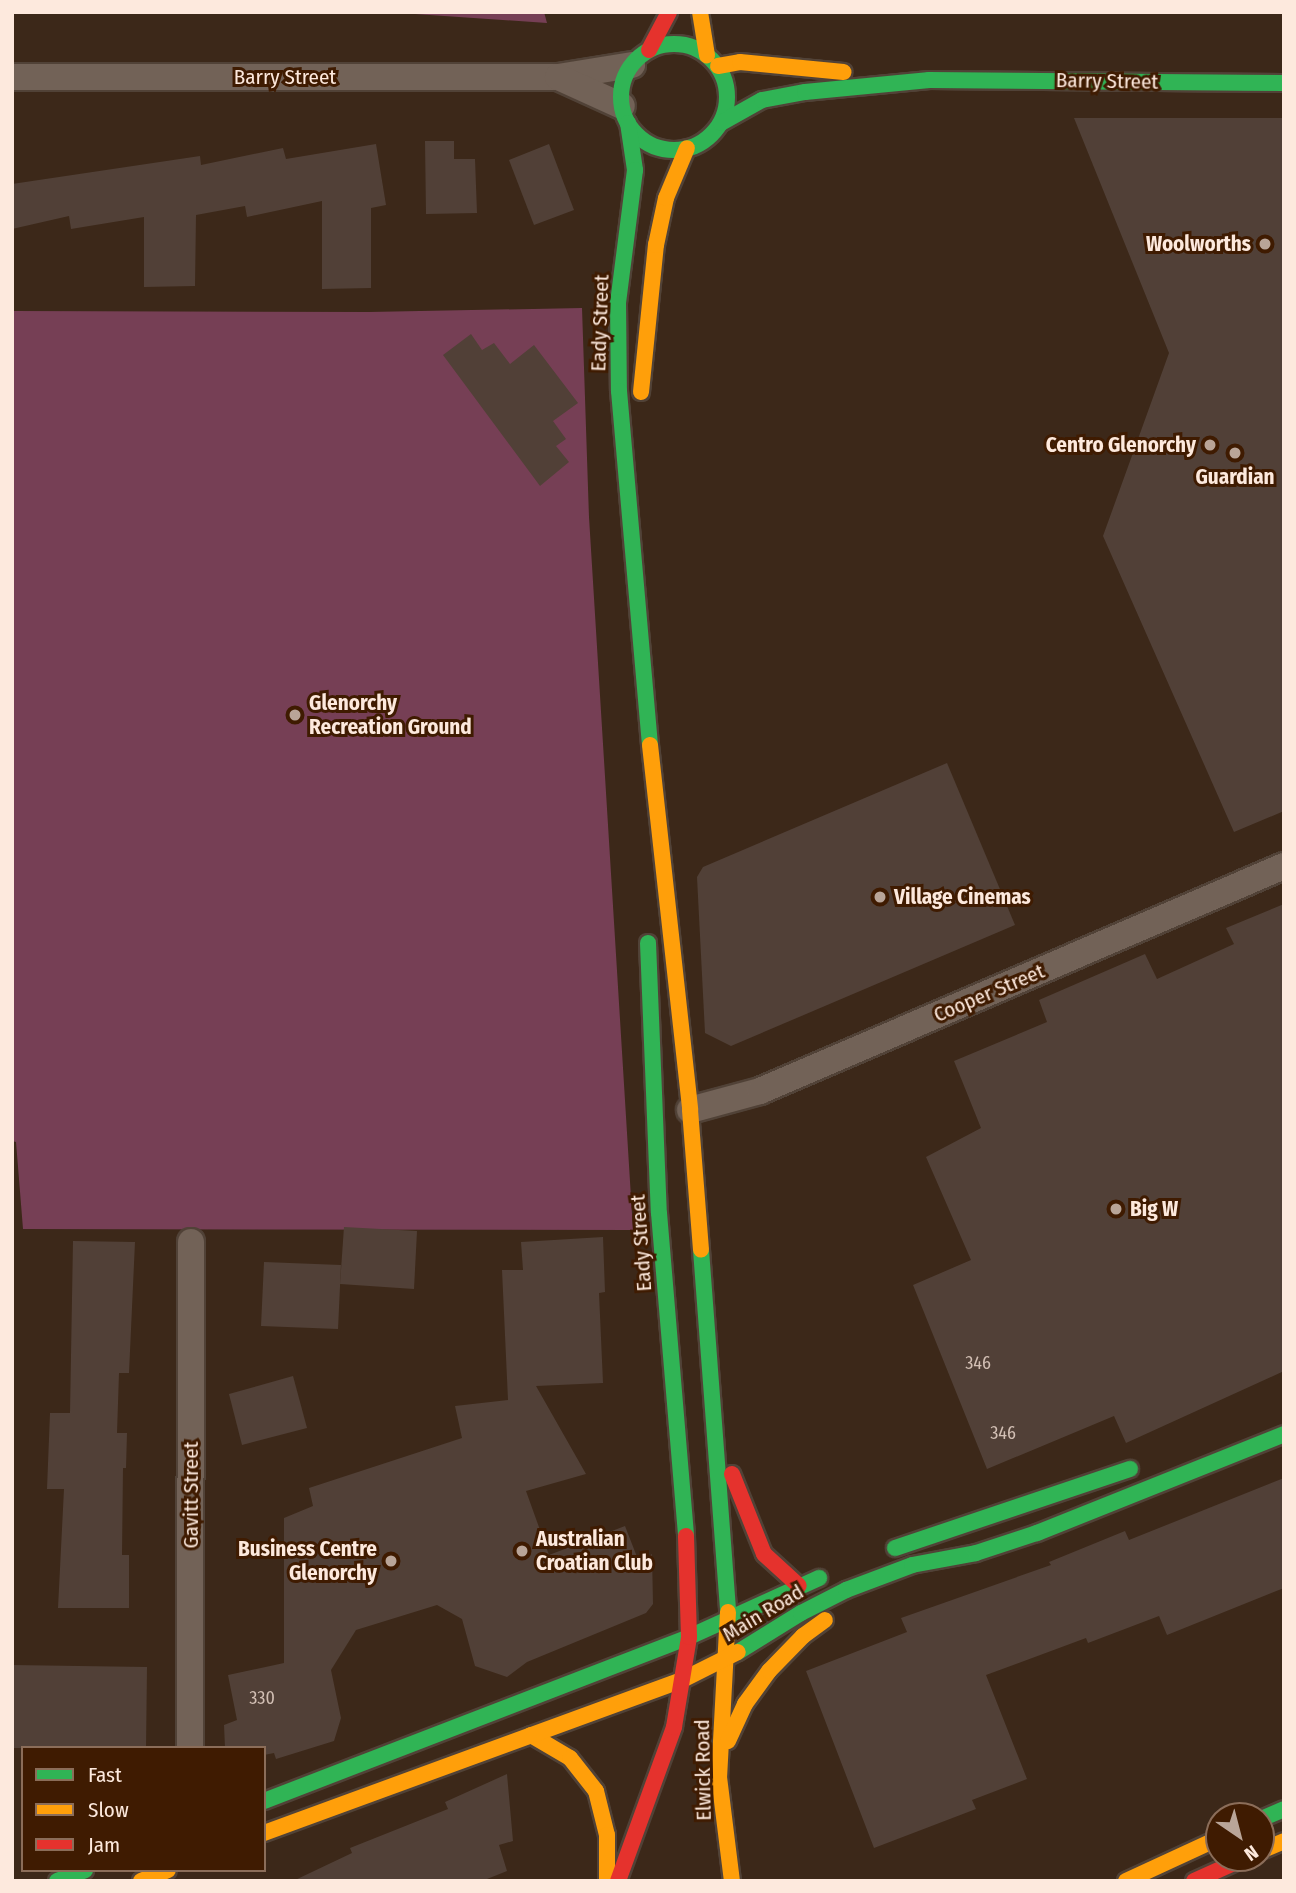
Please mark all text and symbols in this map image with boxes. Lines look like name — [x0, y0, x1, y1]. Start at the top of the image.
street label: Barry Street — [234, 64, 336, 90]
street label: Barry Street — [1056, 68, 1158, 94]
place label: Woolworths — [1146, 231, 1251, 257]
marker: Woolworths — [1257, 236, 1273, 252]
street label: Eady Street — [586, 274, 614, 372]
place label: Centro Glenorchy — [1046, 432, 1196, 458]
marker: Centro Glenorchy — [1202, 437, 1218, 453]
marker: Guardian — [1227, 445, 1243, 461]
place label: Guardian — [1195, 464, 1275, 490]
place label: Glenorchy Recreation Ground — [309, 690, 472, 740]
marker: Glenorchy Recreation Ground — [287, 707, 303, 723]
place label: Village Cinemas — [894, 884, 1031, 910]
marker: Village Cinemas — [872, 889, 888, 905]
street label: Cooper Street — [930, 958, 1048, 1028]
street label: Eady Street — [625, 1194, 657, 1292]
place label: Big W — [1130, 1196, 1178, 1222]
marker: Big W — [1108, 1201, 1124, 1217]
house number: 346 — [965, 1352, 991, 1374]
house number: 346 — [990, 1422, 1016, 1444]
street label: Gavitt Street — [178, 1442, 204, 1548]
place label: Australian Croatian Club — [536, 1526, 653, 1576]
place label: Business Centre Glenorchy — [238, 1536, 377, 1586]
marker: Australian Croatian Club — [514, 1543, 530, 1559]
marker: Business Centre Glenorchy — [383, 1553, 399, 1569]
street label: Main Road — [718, 1579, 808, 1647]
house number: 330 — [249, 1687, 275, 1709]
street label: Elwick Road — [690, 1719, 716, 1821]
legend — [21, 1746, 266, 1872]
text: Fast — [88, 1762, 122, 1788]
text: Slow — [88, 1797, 129, 1823]
north arrow — [1205, 1802, 1275, 1872]
text: Jam — [88, 1832, 120, 1858]
text: N — [1240, 1840, 1262, 1866]

